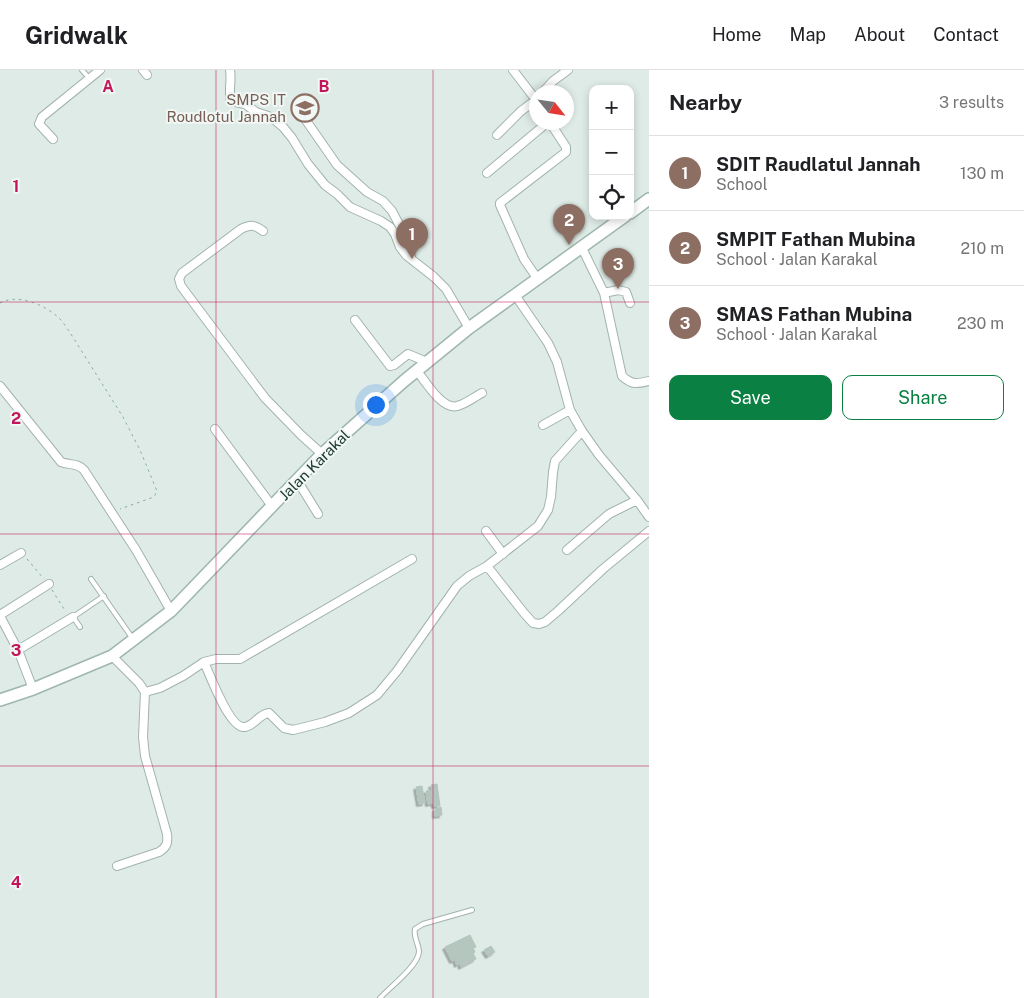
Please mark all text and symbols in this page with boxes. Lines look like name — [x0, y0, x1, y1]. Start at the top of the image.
text: Gridwalk — [25, 21, 128, 49]
text: Home — [712, 24, 762, 45]
text: Map — [790, 24, 826, 45]
text: About — [854, 24, 905, 45]
text: Contact — [933, 24, 999, 45]
text: A — [102, 77, 114, 96]
text: B — [319, 77, 330, 96]
north arrow — [529, 85, 574, 130]
map controls — [589, 85, 634, 220]
button: + — [589, 85, 634, 130]
text: Nearby — [669, 90, 742, 115]
place label: SMPS IT Roudlotul Jannah — [166, 91, 286, 125]
school or university icon: SMPS IT Roudlotul Jannah — [290, 93, 320, 123]
text: 3 results — [939, 93, 1004, 112]
button: − — [589, 130, 634, 175]
text: SDIT Raudlatul Jannah — [716, 153, 921, 175]
text: 1 — [682, 164, 688, 183]
text: 130 m — [960, 164, 1004, 183]
button: locate — [589, 175, 634, 220]
text: School — [716, 175, 767, 194]
text: 1 — [13, 177, 19, 196]
pin: 2 — [553, 204, 585, 245]
pin: 1 — [396, 218, 428, 259]
text: SMPIT Fathan Mubina — [716, 228, 916, 250]
text: 2 — [680, 239, 690, 258]
text: 210 m — [960, 239, 1004, 258]
pin: 3 — [602, 248, 634, 289]
text: School · Jalan Karakal — [716, 250, 878, 269]
text: SMAS Fathan Mubina — [716, 303, 912, 325]
text: 3 — [680, 314, 690, 333]
text: 230 m — [957, 314, 1004, 333]
text: School · Jalan Karakal — [716, 325, 878, 344]
button: Save — [669, 375, 832, 420]
button: Share — [842, 375, 1004, 420]
your location — [363, 392, 389, 418]
text: 2 — [11, 409, 21, 428]
street label: Jalan Karakal — [275, 426, 353, 504]
text: 3 — [11, 641, 21, 660]
text: 4 — [11, 873, 22, 892]

